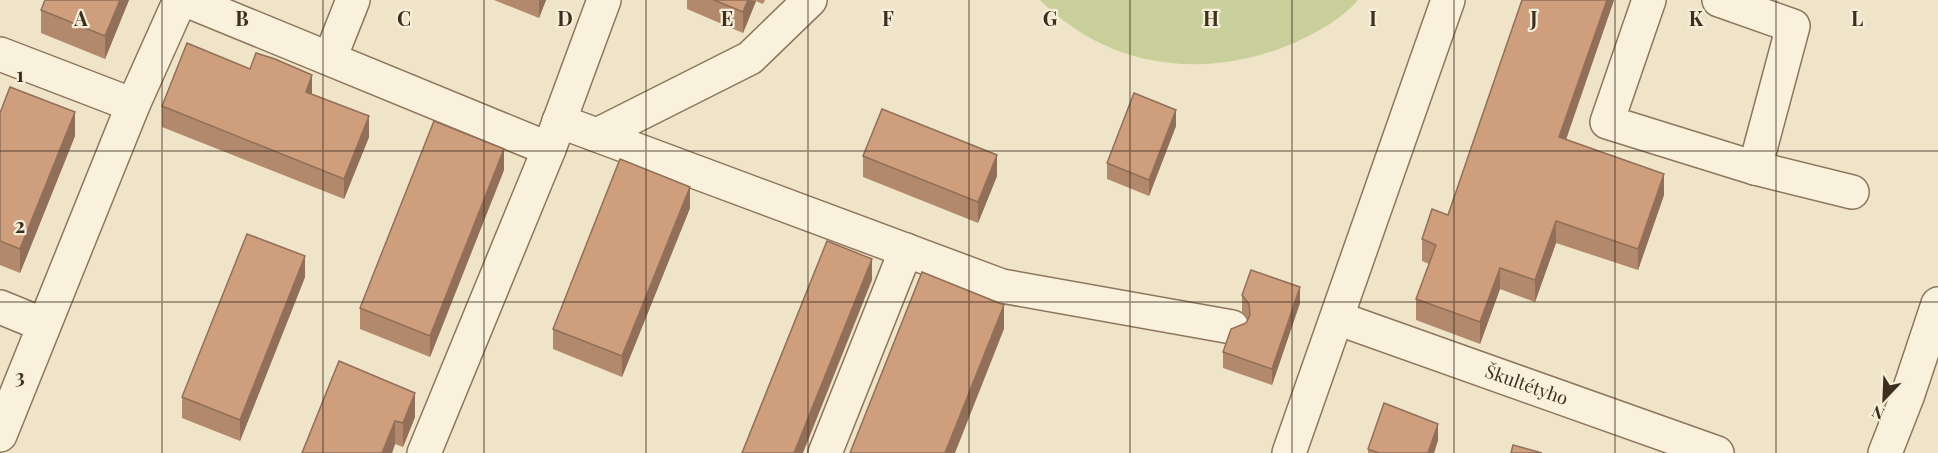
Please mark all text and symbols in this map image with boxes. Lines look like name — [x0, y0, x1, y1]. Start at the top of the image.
text: A — [73, 4, 88, 31]
text: B — [235, 4, 249, 31]
text: C — [397, 4, 411, 31]
text: D — [557, 4, 573, 31]
text: E — [721, 4, 733, 31]
text: F — [882, 4, 894, 31]
text: G — [1043, 4, 1058, 31]
text: H — [1203, 4, 1219, 31]
text: I — [1369, 4, 1377, 31]
text: J — [1529, 4, 1538, 31]
text: K — [1689, 4, 1704, 31]
text: L — [1851, 4, 1863, 31]
text: 1 — [16, 60, 24, 87]
text: 2 — [15, 211, 25, 238]
street label: Škultétyho — [1482, 359, 1571, 410]
text: 3 — [15, 362, 25, 389]
north arrow — [1854, 369, 1914, 429]
text: N — [1868, 401, 1887, 425]

